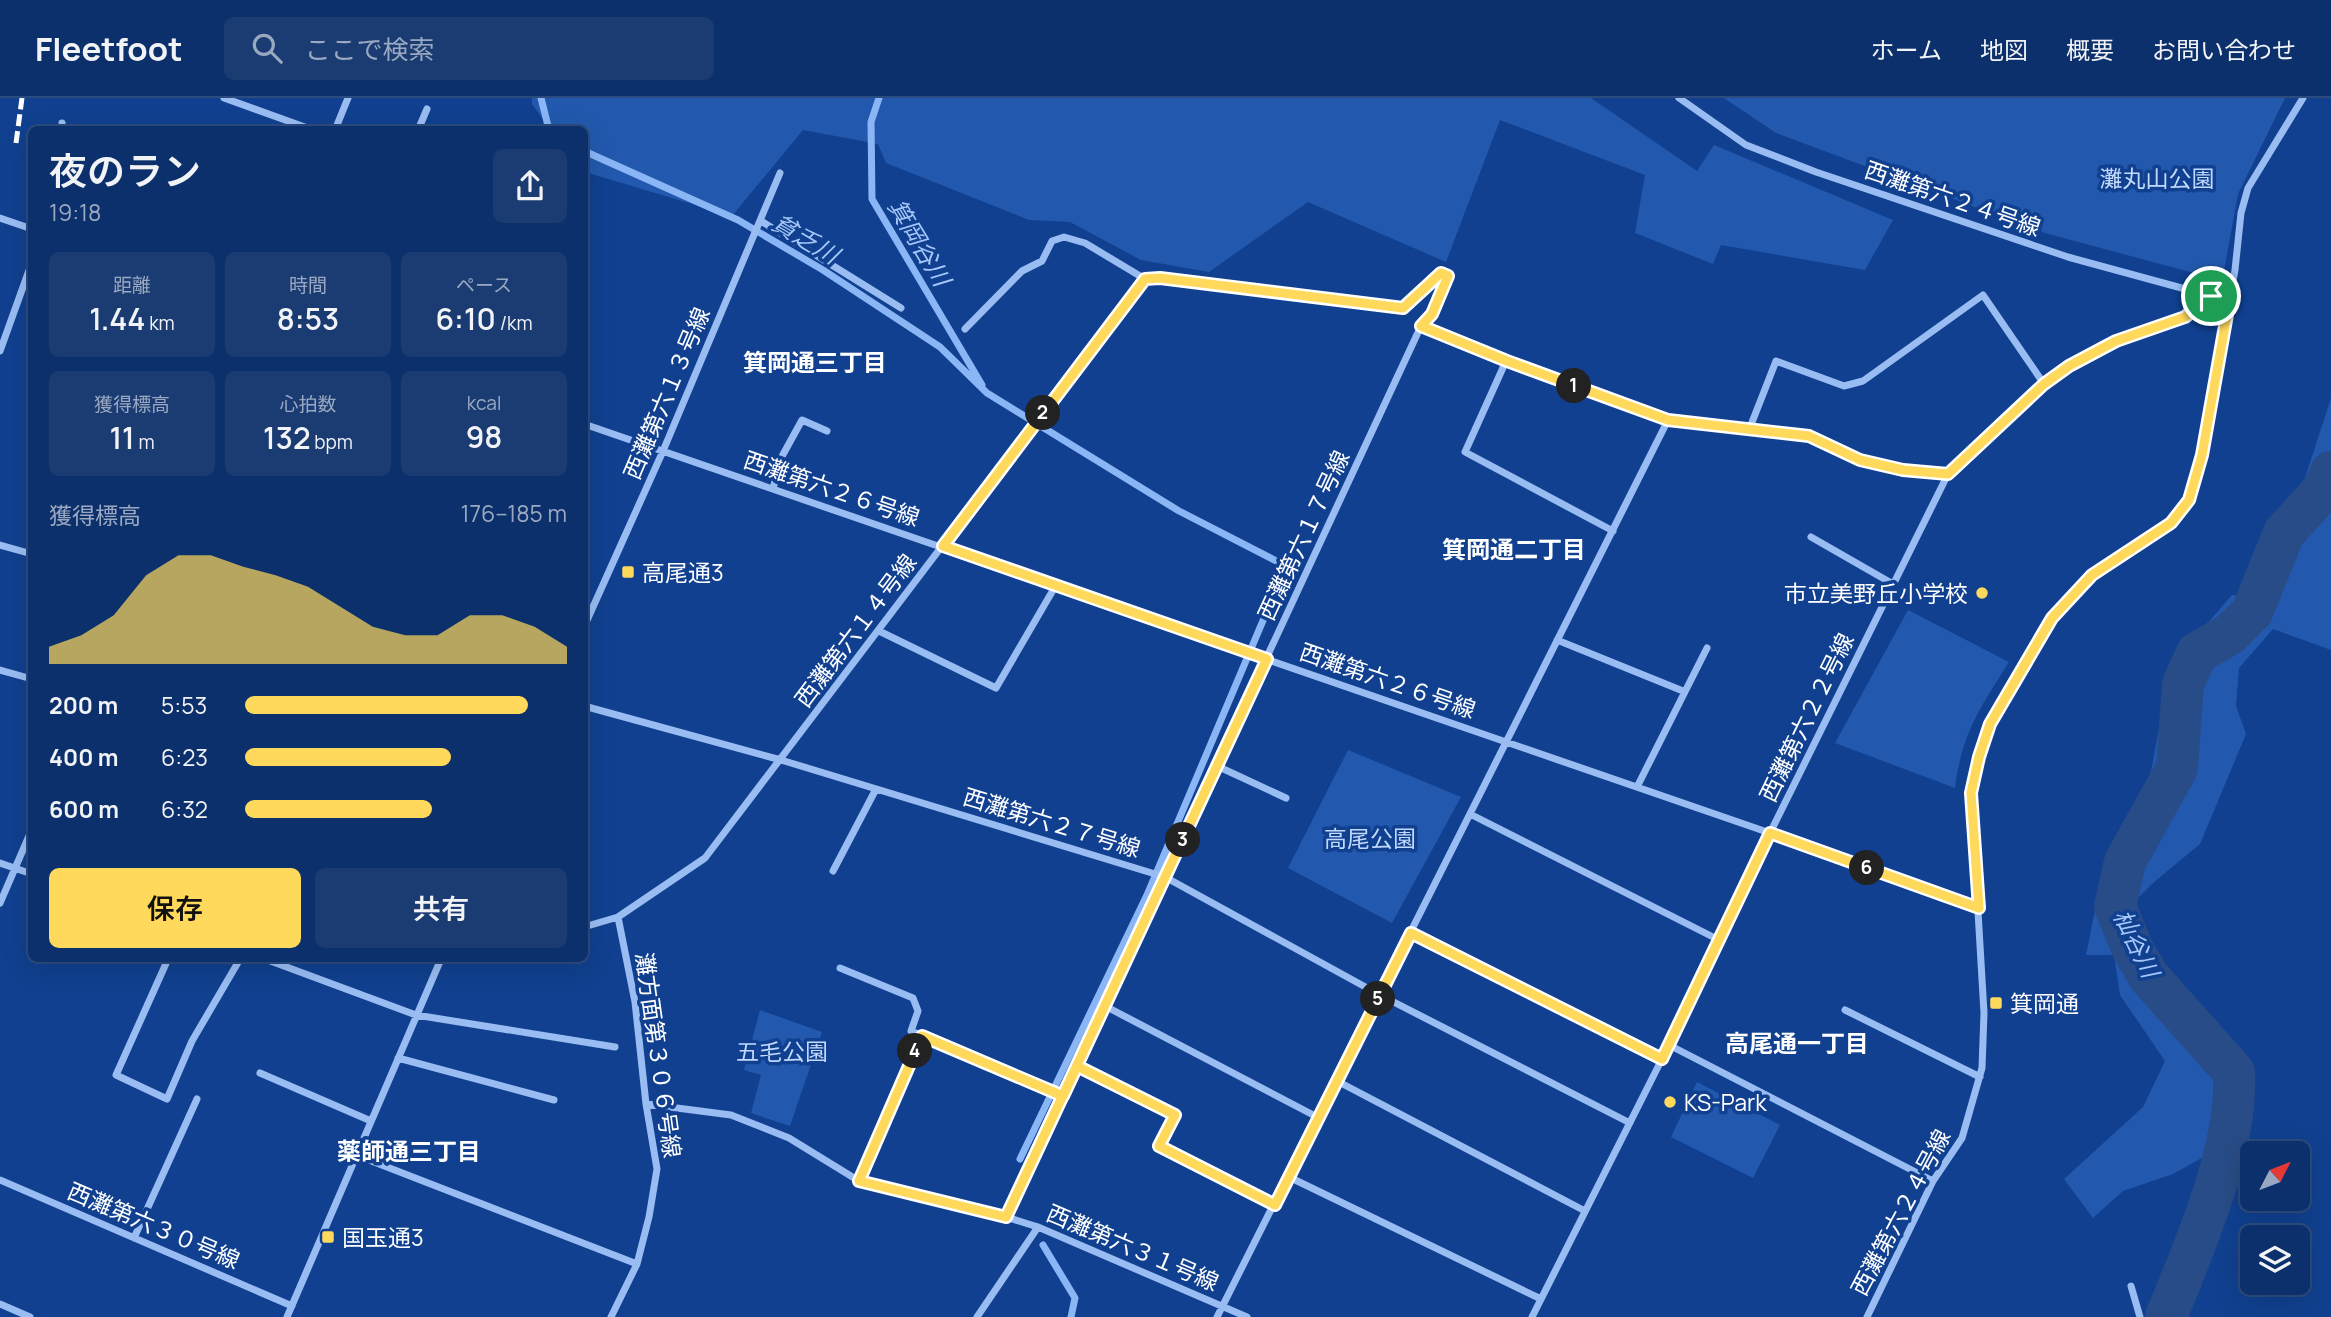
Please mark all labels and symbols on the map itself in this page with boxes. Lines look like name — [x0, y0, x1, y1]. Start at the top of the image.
street label: 西灘第六２４号線 — [1861, 153, 2045, 243]
park label: 灘丸山公園 — [2100, 162, 2215, 194]
water label: 箕岡谷川 — [881, 192, 960, 294]
water label: 貧乏川 — [767, 205, 848, 272]
pin — [2181, 266, 2241, 326]
street label: 西灘第六１３号線 — [615, 302, 717, 484]
district label: 箕岡通三丁目 — [743, 345, 887, 378]
pin: 1 — [1556, 368, 1592, 404]
pin: 2 — [1026, 396, 1060, 430]
street label: 西灘第六２６号線 — [740, 443, 924, 533]
street label: 西灘第六１７号線 — [1250, 445, 1356, 625]
district label: 箕岡通二丁目 — [1442, 532, 1586, 565]
street label: 西灘第六１４号線 — [787, 547, 923, 713]
place label: 高尾通3 — [642, 556, 724, 588]
marker: 高尾通3 — [620, 564, 636, 580]
place label: 市立美野丘小学校 — [1784, 577, 1968, 609]
marker: 市立美野丘小学校 — [1974, 585, 1990, 601]
street label: 西灘第六２２号線 — [1751, 627, 1861, 807]
street label: 西灘第六２６号線 — [1296, 635, 1480, 725]
street label: 西灘第六２７号線 — [959, 780, 1145, 864]
pin: 3 — [1166, 822, 1200, 858]
park label: 高尾公園 — [1324, 822, 1416, 854]
pin: 6 — [1850, 850, 1884, 886]
water label: 杣谷川 — [2106, 903, 2169, 985]
street label: 灘方面第３０６号線 — [629, 950, 689, 1160]
pin: 5 — [1360, 982, 1396, 1016]
place label: 箕岡通 — [2010, 987, 2079, 1019]
marker: 箕岡通 — [1988, 995, 2004, 1011]
district label: 高尾通一丁目 — [1725, 1026, 1869, 1059]
pin: 4 — [898, 1034, 932, 1068]
park label: 五毛公園 — [736, 1035, 828, 1067]
place label: KS-Park — [1684, 1086, 1767, 1118]
marker: KS-Park — [1662, 1094, 1678, 1110]
street label: 西灘第六２４号線 — [1843, 1123, 1957, 1301]
district label: 薬師通三丁目 — [337, 1134, 481, 1167]
north arrow — [2240, 1141, 2310, 1211]
street label: 西灘第六３０号線 — [63, 1174, 245, 1276]
street label: 西灘第六３１号線 — [1042, 1196, 1224, 1298]
place label: 国玉通3 — [342, 1221, 424, 1253]
marker: 国玉通3 — [320, 1229, 336, 1245]

